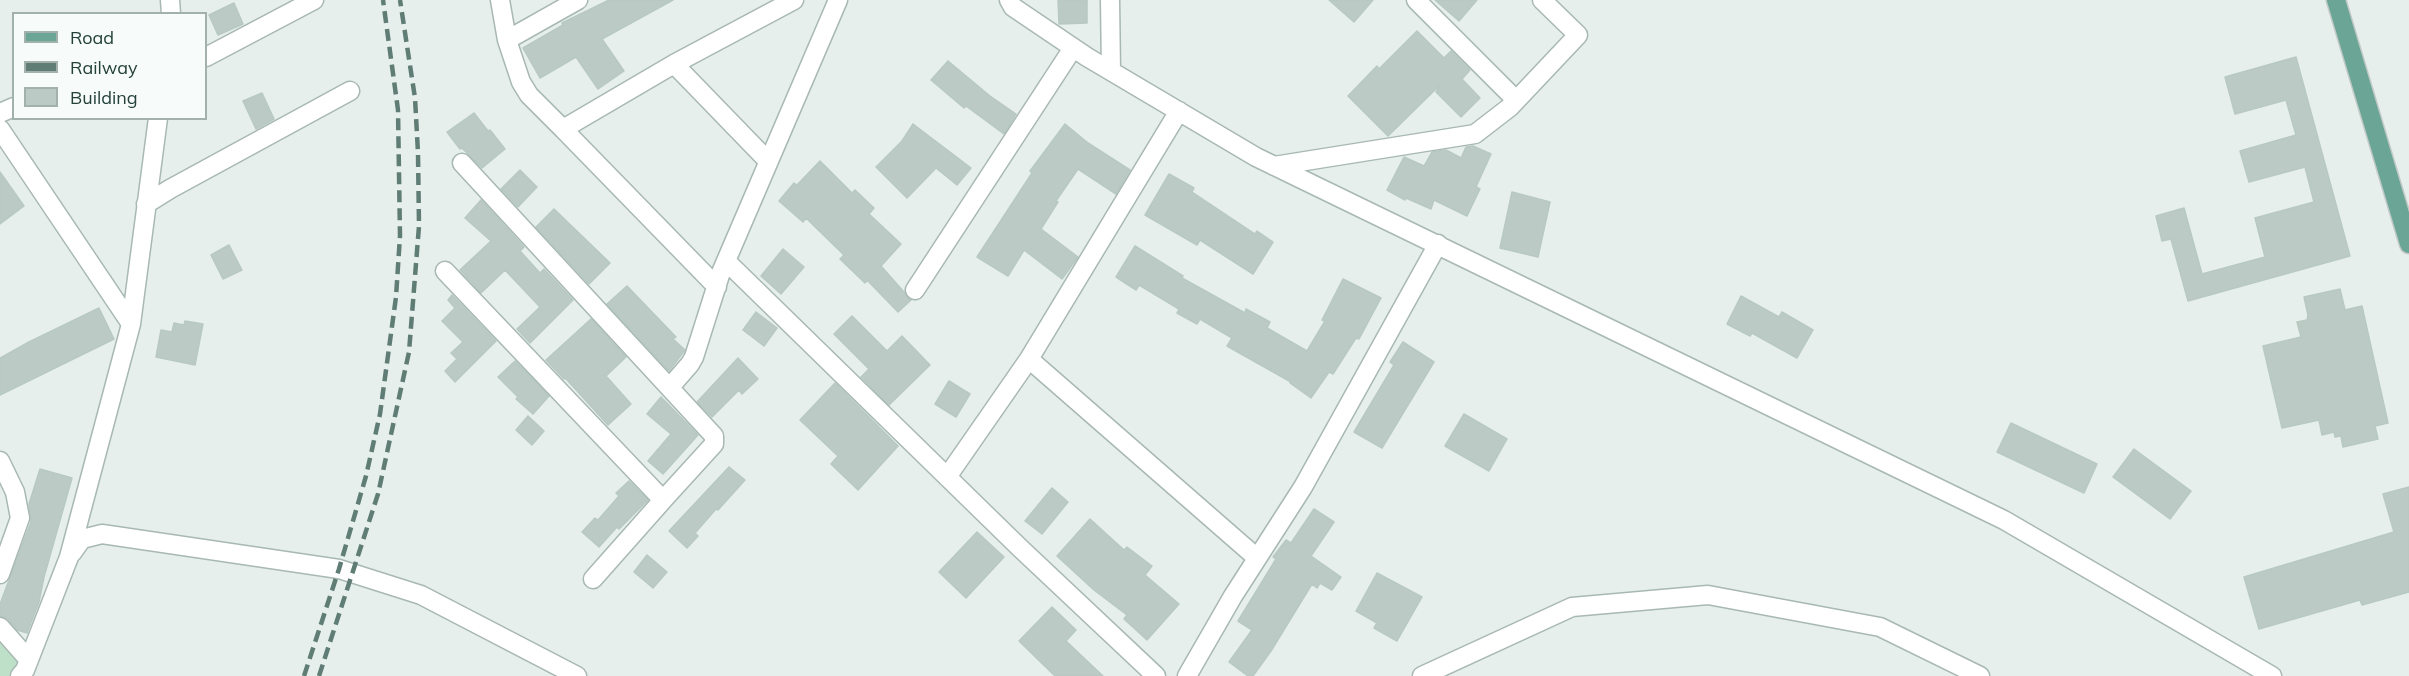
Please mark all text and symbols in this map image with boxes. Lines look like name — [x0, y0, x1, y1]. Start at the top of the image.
legend — [12, 12, 207, 120]
text: Road — [70, 26, 114, 49]
text: Railway — [70, 56, 138, 79]
text: Building — [70, 86, 138, 109]

